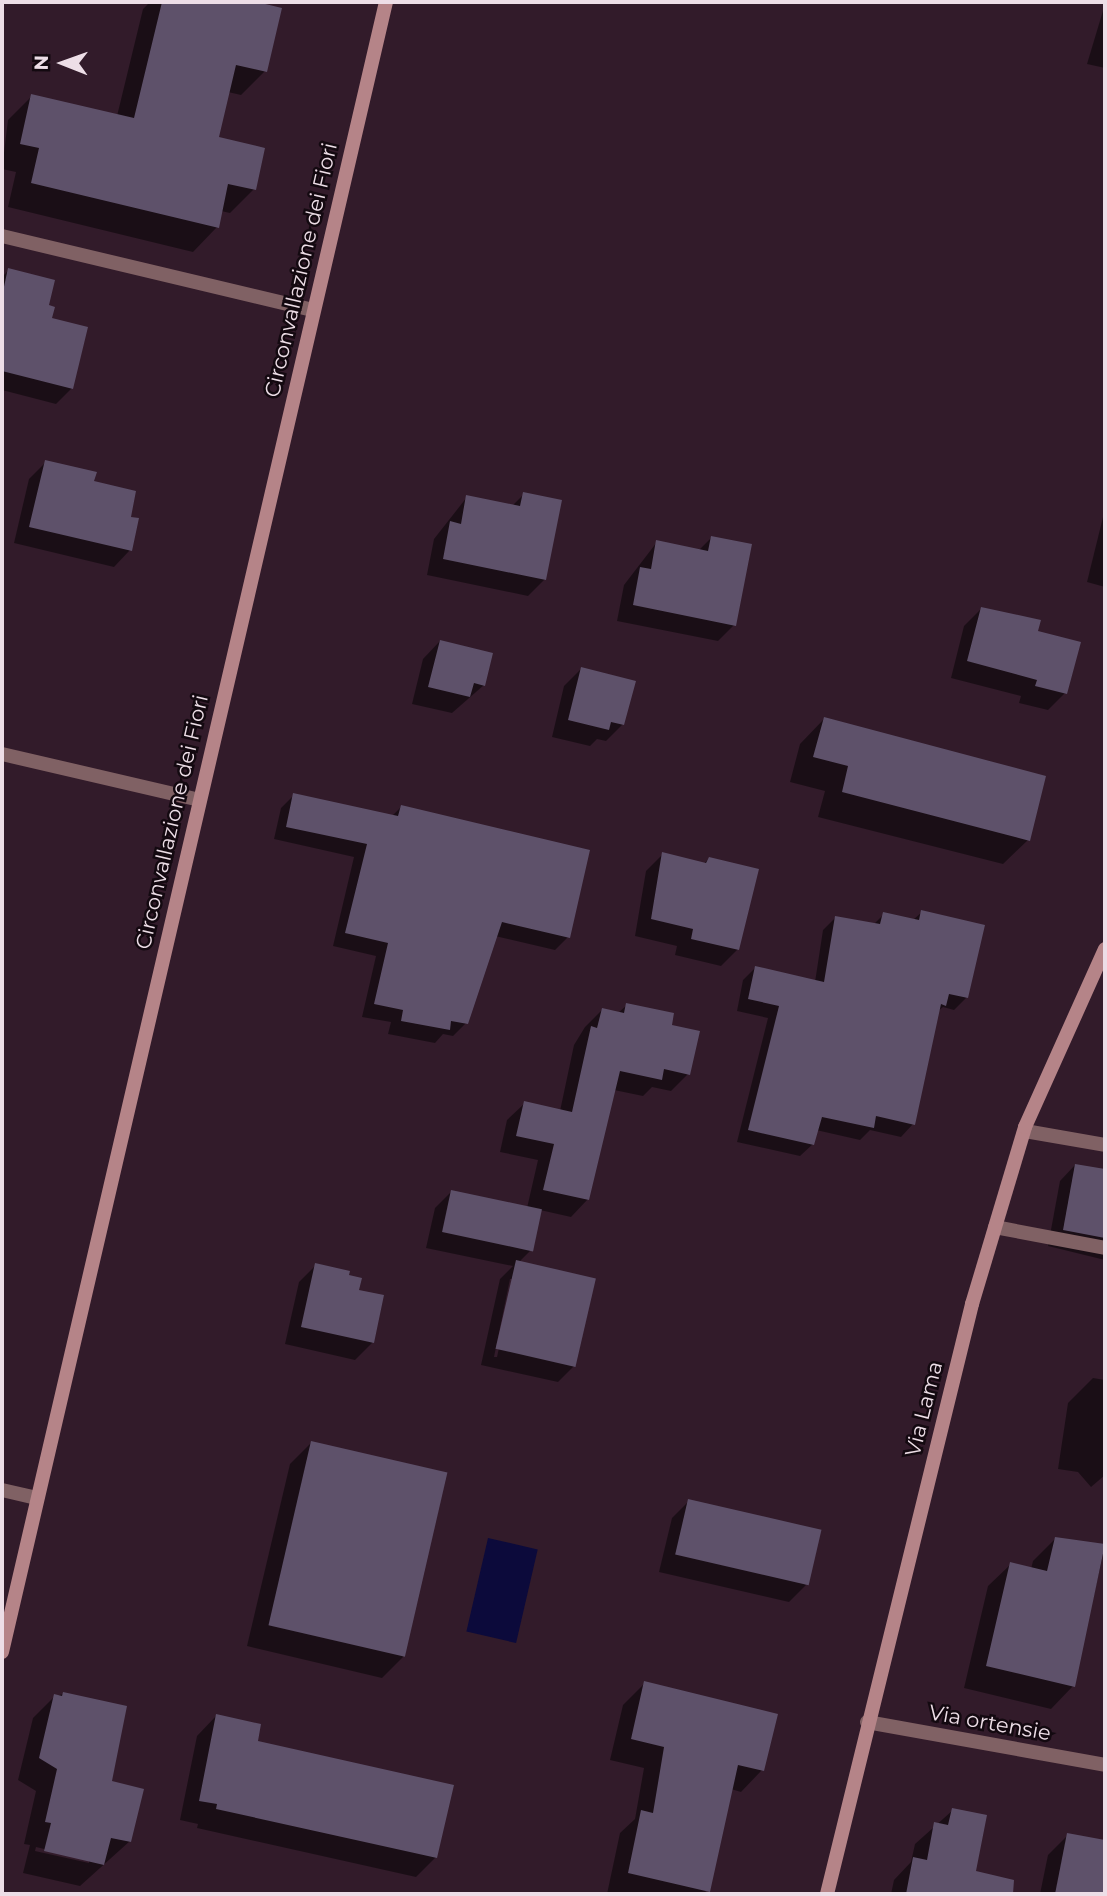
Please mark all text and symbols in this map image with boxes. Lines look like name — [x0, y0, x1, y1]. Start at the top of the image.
north arrow — [28, 28, 98, 98]
text: N — [30, 55, 53, 71]
street label: Circonvallazione dei Fiori — [259, 140, 343, 400]
street label: Circonvallazione dei Fiori — [130, 692, 214, 952]
street label: Via Lama — [900, 1359, 948, 1459]
street label: Via ortensie — [927, 1700, 1053, 1746]

